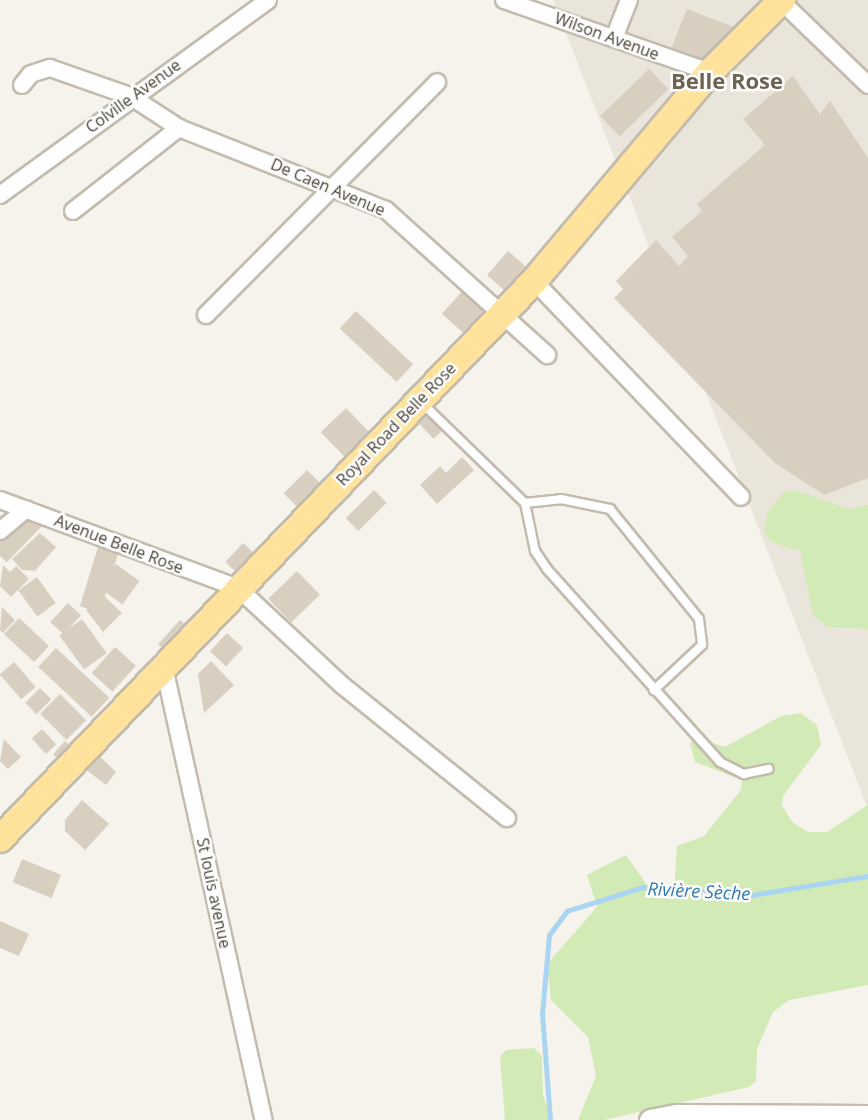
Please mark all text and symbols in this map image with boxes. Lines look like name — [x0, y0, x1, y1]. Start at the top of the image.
street label: Wilson Avenue — [552, 8, 662, 64]
street label: Colville Avenue — [82, 55, 184, 137]
district label: Belle Rose — [671, 68, 783, 94]
street label: De Caen Avenue — [268, 154, 388, 220]
street label: Royal Road Belle Rose — [332, 358, 460, 490]
street label: Avenue Belle Rose — [52, 511, 186, 577]
street label: St louis avenue — [193, 836, 235, 950]
water label: Rivière Sèche — [647, 878, 751, 904]

